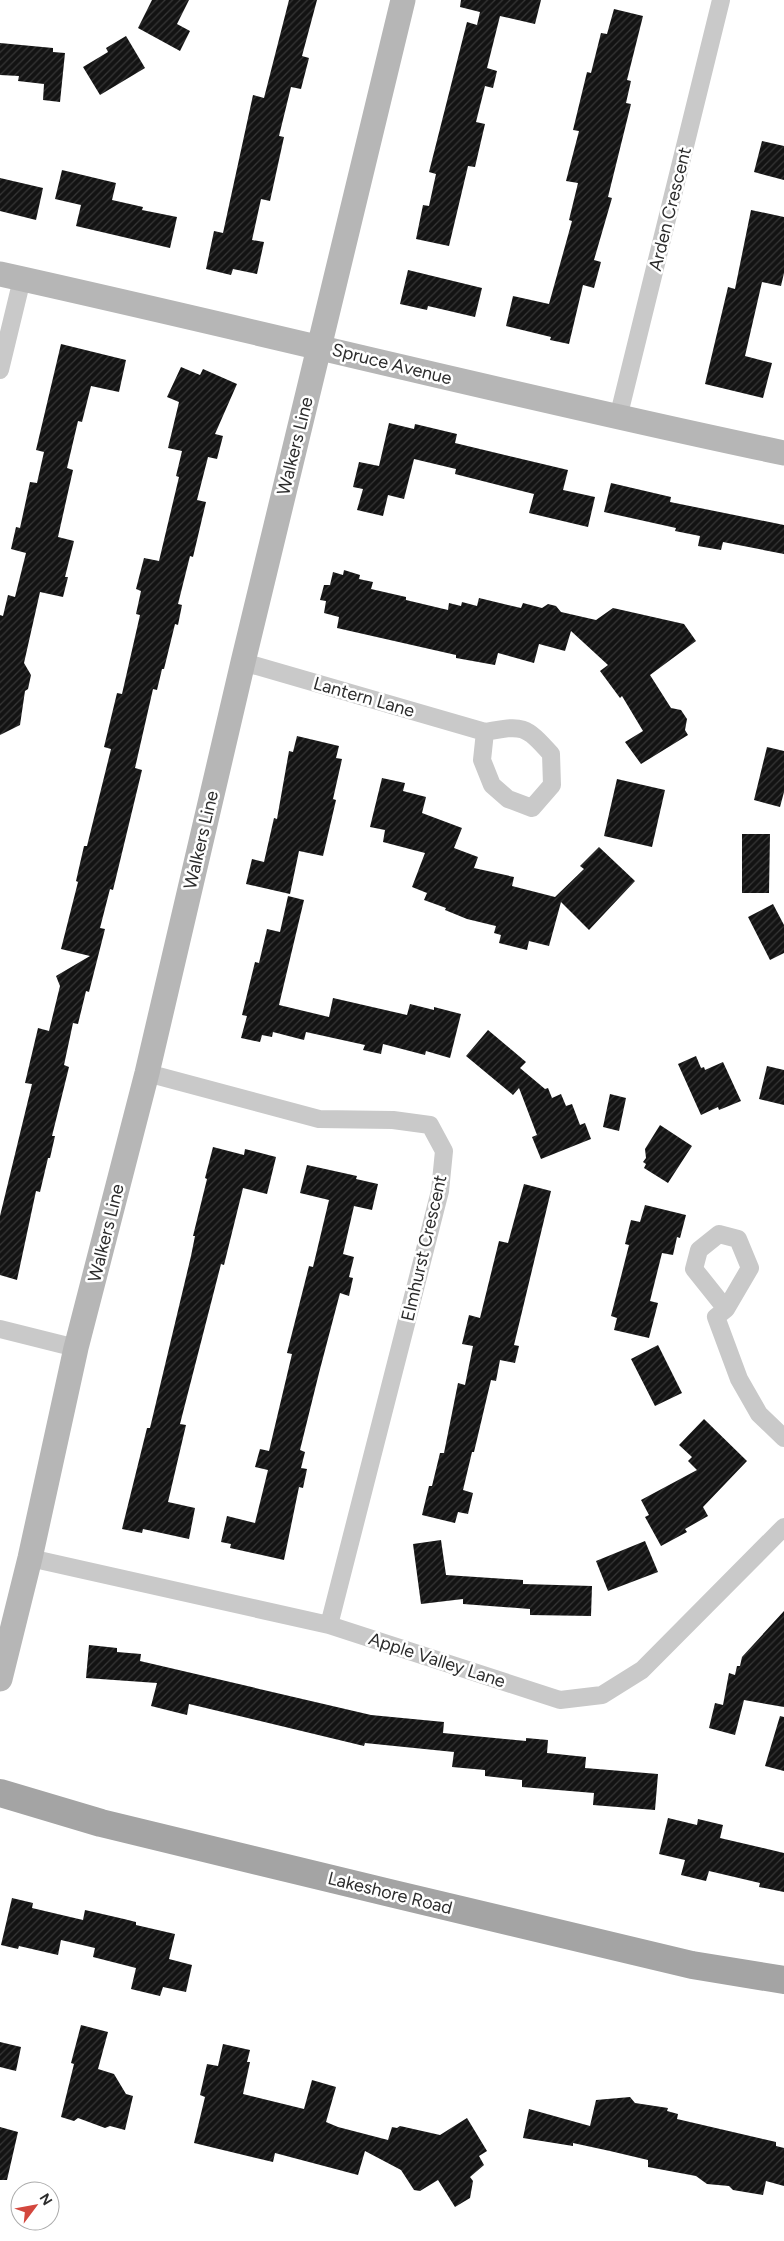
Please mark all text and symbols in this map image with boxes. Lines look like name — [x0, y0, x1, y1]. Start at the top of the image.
street label: Arden Crescent — [644, 145, 696, 273]
street label: Spruce Avenue — [330, 338, 454, 390]
street label: Walkers Line — [272, 394, 318, 497]
street label: Lantern Lane — [311, 672, 417, 722]
street label: Walkers Line — [179, 788, 223, 891]
street label: Elmhurst Crescent — [396, 1173, 452, 1323]
street label: Walkers Line — [83, 1181, 129, 1284]
street label: Apple Valley Lane — [366, 1628, 508, 1693]
street label: Lakeshore Road — [325, 1867, 455, 1919]
north arrow — [10, 2181, 60, 2231]
text: N — [36, 2190, 56, 2208]

